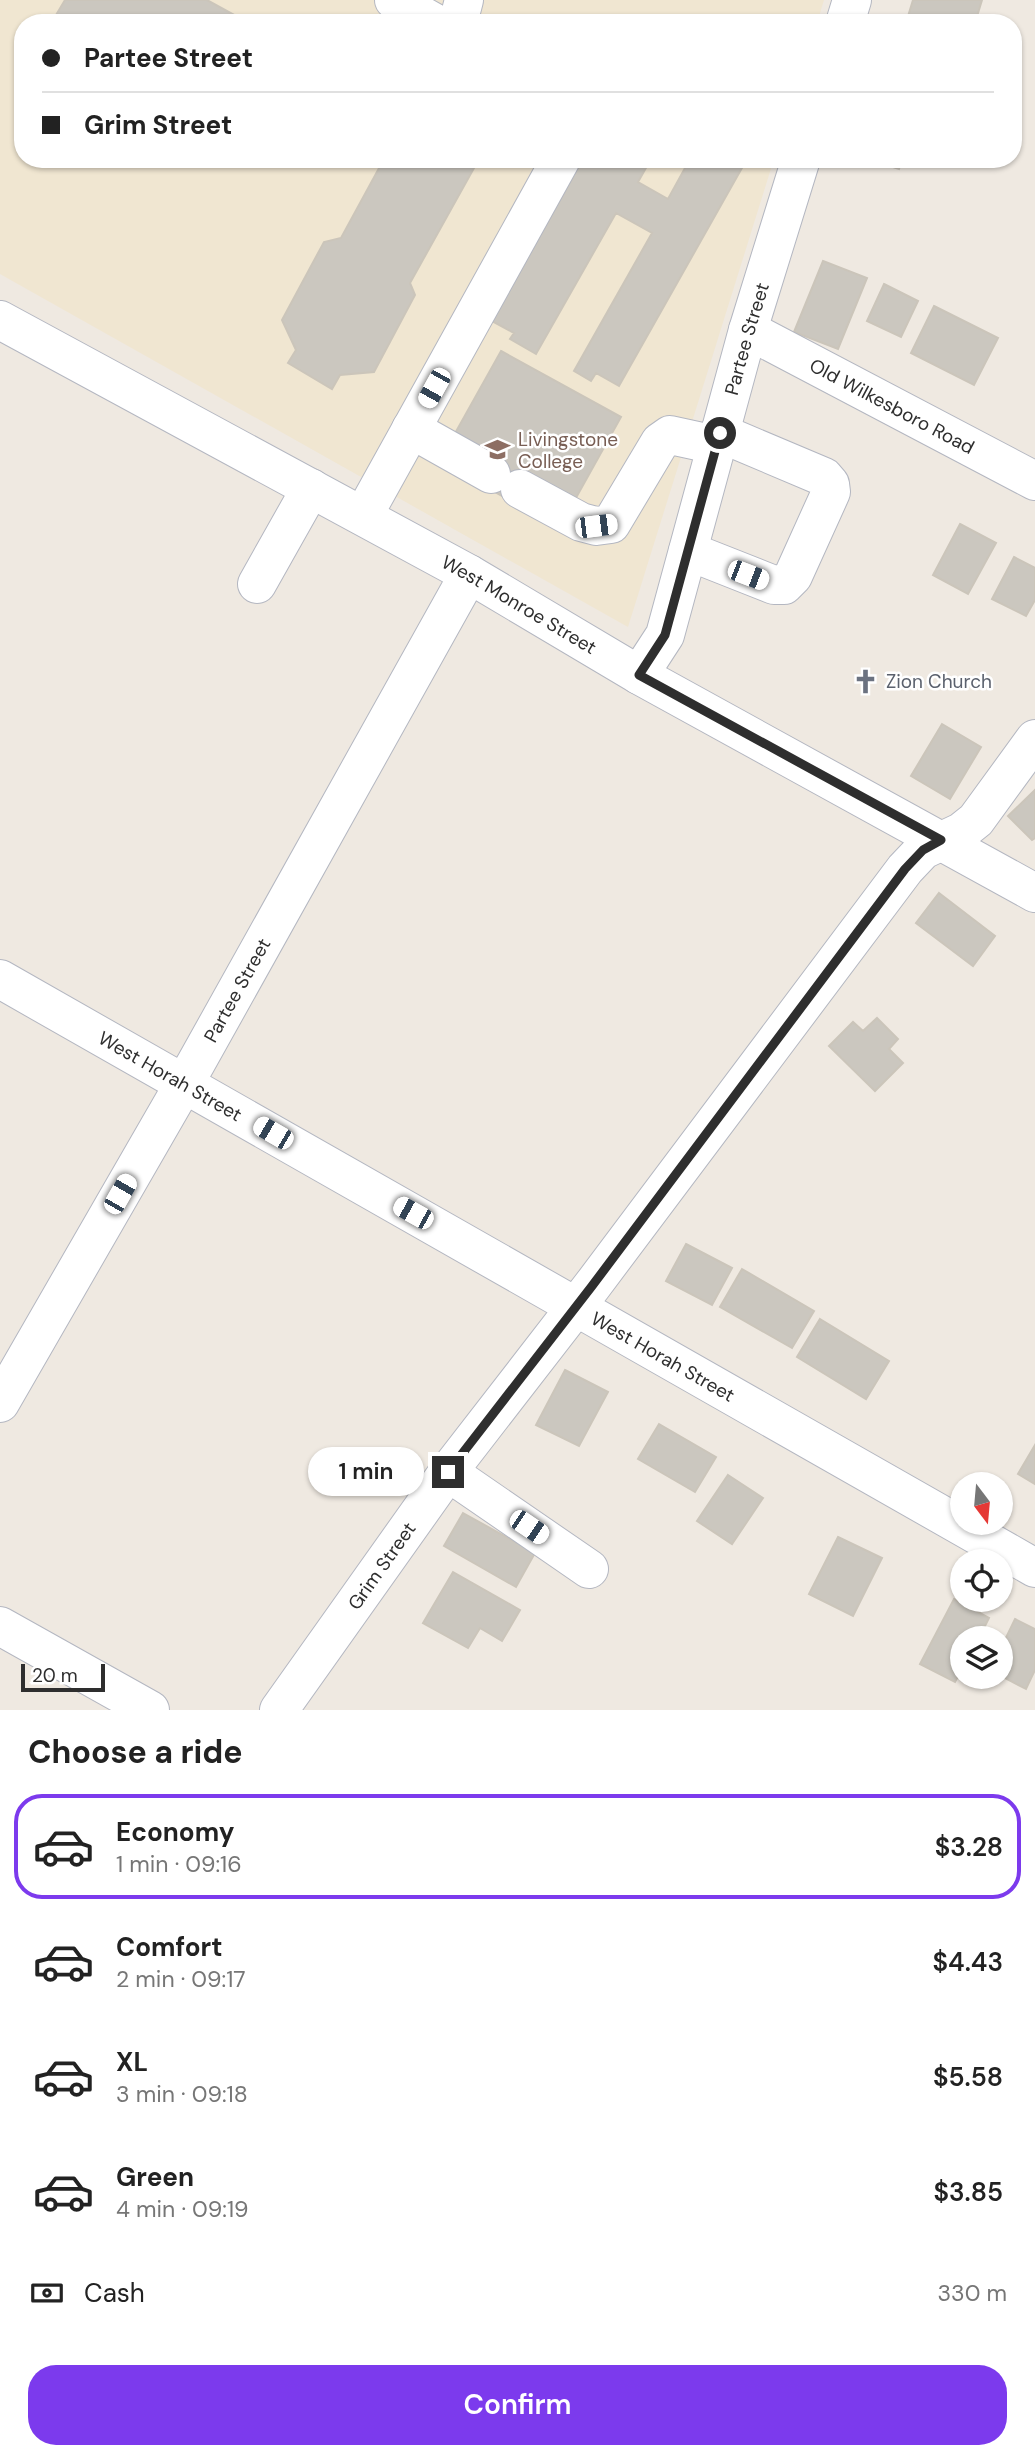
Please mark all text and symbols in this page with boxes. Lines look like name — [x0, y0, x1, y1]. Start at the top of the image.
text: Partee Street — [84, 41, 253, 75]
text: Grim Street — [84, 108, 232, 142]
street label: Partee Street — [718, 279, 774, 398]
street label: Old Wilkesboro Road — [806, 352, 979, 460]
car — [415, 365, 454, 411]
route start — [704, 417, 736, 449]
place label: Livingstone College — [518, 427, 618, 474]
school or university icon: Livingstone College — [484, 436, 512, 464]
car — [574, 513, 619, 539]
street label: West Monroe Street — [437, 549, 601, 660]
car — [725, 558, 772, 592]
church icon: Zion Church — [852, 667, 880, 695]
place label: Zion Church — [886, 669, 992, 694]
street label: Partee Street — [198, 933, 276, 1047]
street label: West Horah Street — [94, 1025, 247, 1127]
car — [250, 1113, 297, 1153]
car — [101, 1171, 140, 1217]
car — [390, 1194, 437, 1232]
street label: West Horah Street — [587, 1306, 739, 1407]
callout: 1 min — [308, 1448, 424, 1496]
text: 1 min — [339, 1456, 393, 1486]
route end — [432, 1456, 464, 1488]
north arrow — [950, 1472, 1013, 1535]
map controls — [950, 1472, 1013, 1689]
car — [506, 1507, 553, 1547]
street label: Grim Street — [342, 1517, 421, 1614]
button: locate — [950, 1549, 1013, 1612]
button: layers — [950, 1626, 1013, 1689]
scale bar — [21, 1661, 105, 1693]
text: 20 m — [32, 1663, 78, 1688]
text: Choose a ride — [28, 1731, 243, 1773]
icon: car — [32, 1815, 95, 1878]
text: Economy — [116, 1815, 234, 1849]
text: $3.28 — [935, 1830, 1003, 1864]
text: 1 min · 09:16 — [116, 1849, 242, 1879]
icon: car — [32, 1930, 95, 1993]
text: Comfort — [116, 1930, 222, 1964]
text: $4.43 — [933, 1945, 1003, 1979]
text: 2 min · 09:17 — [116, 1964, 246, 1994]
icon: car — [32, 2045, 95, 2108]
text: XL — [116, 2045, 148, 2079]
text: $5.58 — [933, 2060, 1003, 2094]
text: 3 min · 09:18 — [116, 2079, 248, 2109]
icon: car — [32, 2160, 95, 2223]
text: Green — [116, 2160, 194, 2194]
text: $3.85 — [933, 2175, 1003, 2209]
text: 4 min · 09:19 — [116, 2194, 249, 2224]
icon: cash — [28, 2274, 66, 2312]
text: Cash — [84, 2276, 145, 2310]
text: 330 m — [937, 2278, 1007, 2308]
button: Confirm — [28, 2365, 1007, 2445]

